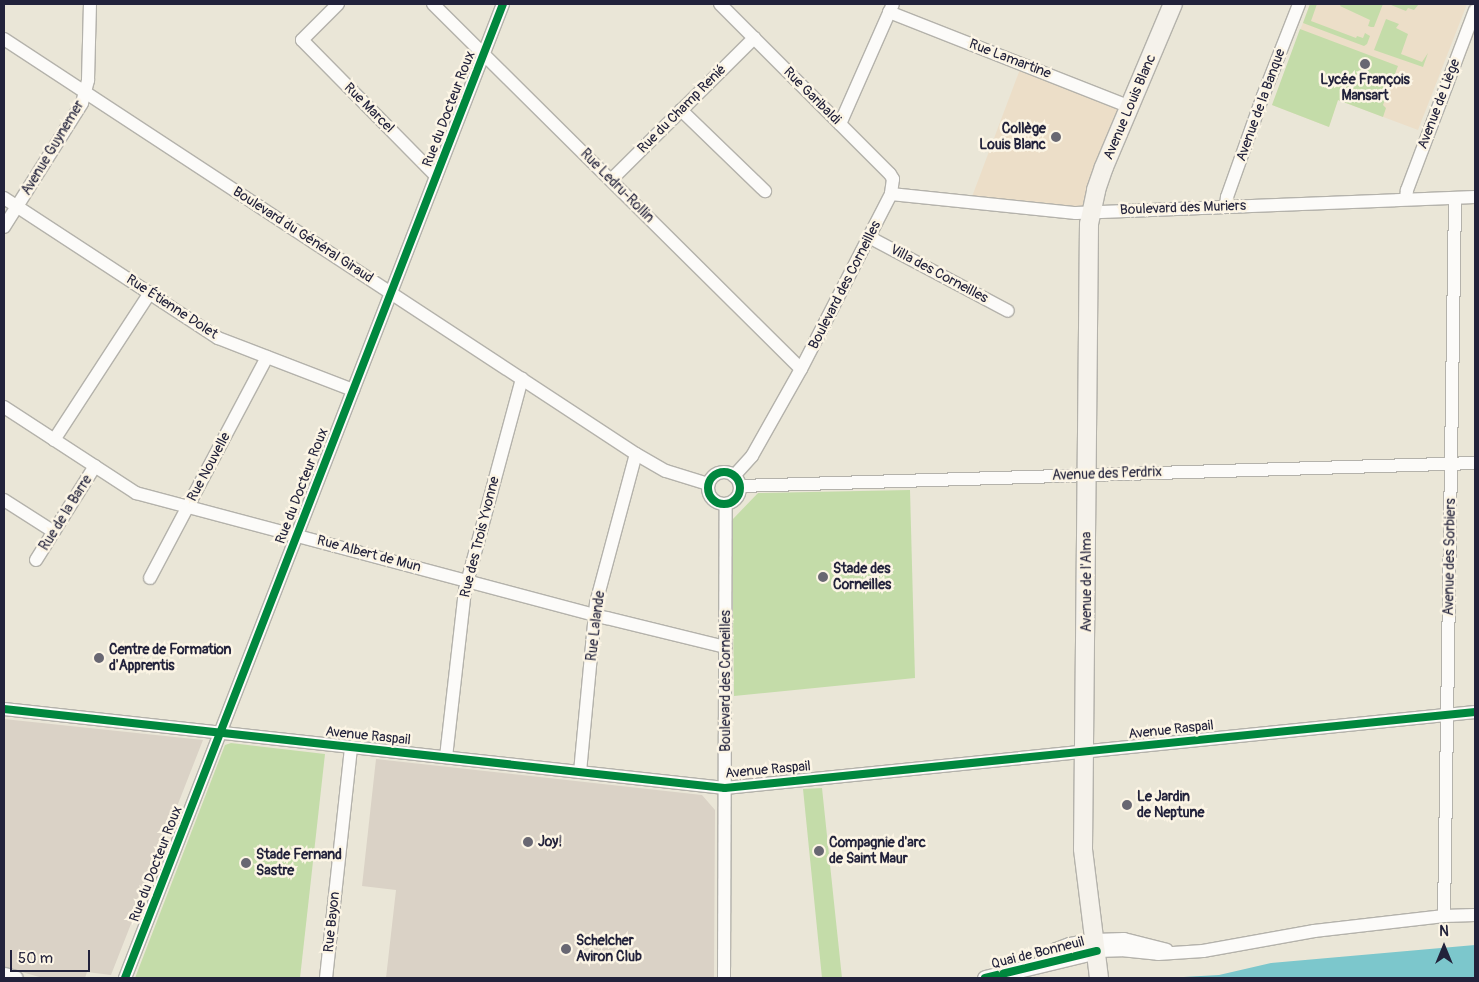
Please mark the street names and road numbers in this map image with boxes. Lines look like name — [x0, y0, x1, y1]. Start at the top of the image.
street label: Rue Lamartine — [967, 36, 1053, 82]
street label: Avenue de la Banque — [1233, 47, 1289, 163]
street label: Rue du Docteur Roux — [419, 49, 479, 169]
street label: Avenue Louis Blanc — [1100, 52, 1160, 162]
street label: Avenue de Liège — [1414, 57, 1464, 151]
street label: Rue du Champ Renié — [634, 61, 730, 157]
street label: Rue Garibaldi — [780, 64, 844, 128]
street label: Rue Marcel — [340, 79, 398, 137]
street label: Avenue Guynemer — [18, 98, 88, 198]
street label: Rue Ledru-Rollin — [577, 146, 657, 226]
street label: Boulevard du Général Giraud — [230, 183, 376, 287]
street label: Boulevard des Muriers — [1120, 197, 1246, 219]
street label: Boulevard des Corneilles — [805, 218, 885, 352]
street label: Villa des Corneilles — [887, 241, 991, 307]
street label: Rue Étienne Dolet — [123, 271, 221, 343]
street label: Rue du Docteur Roux — [272, 426, 332, 546]
street label: Rue Nouvelle — [184, 430, 234, 504]
street label: Avenue des Perdrix — [1052, 464, 1162, 484]
street label: Rue de la Barre — [36, 472, 96, 554]
street label: Rue des Trois Yvonne — [457, 475, 503, 599]
street label: Avenue des Sorbiers — [1441, 498, 1459, 616]
street label: Rue Albert de Mun — [315, 532, 423, 576]
street label: Avenue de l'Alma — [1079, 532, 1095, 632]
street label: Rue Lalande — [583, 590, 609, 662]
street label: Boulevard des Corneilles — [718, 610, 734, 752]
street label: Avenue Raspail — [1127, 717, 1215, 743]
street label: Avenue Raspail — [324, 723, 412, 749]
street label: Avenue Raspail — [724, 758, 812, 782]
street label: Rue du Docteur Roux — [126, 804, 186, 924]
street label: Rue Bayon — [320, 891, 344, 953]
street label: Quai de Bonneuil — [990, 933, 1086, 973]

